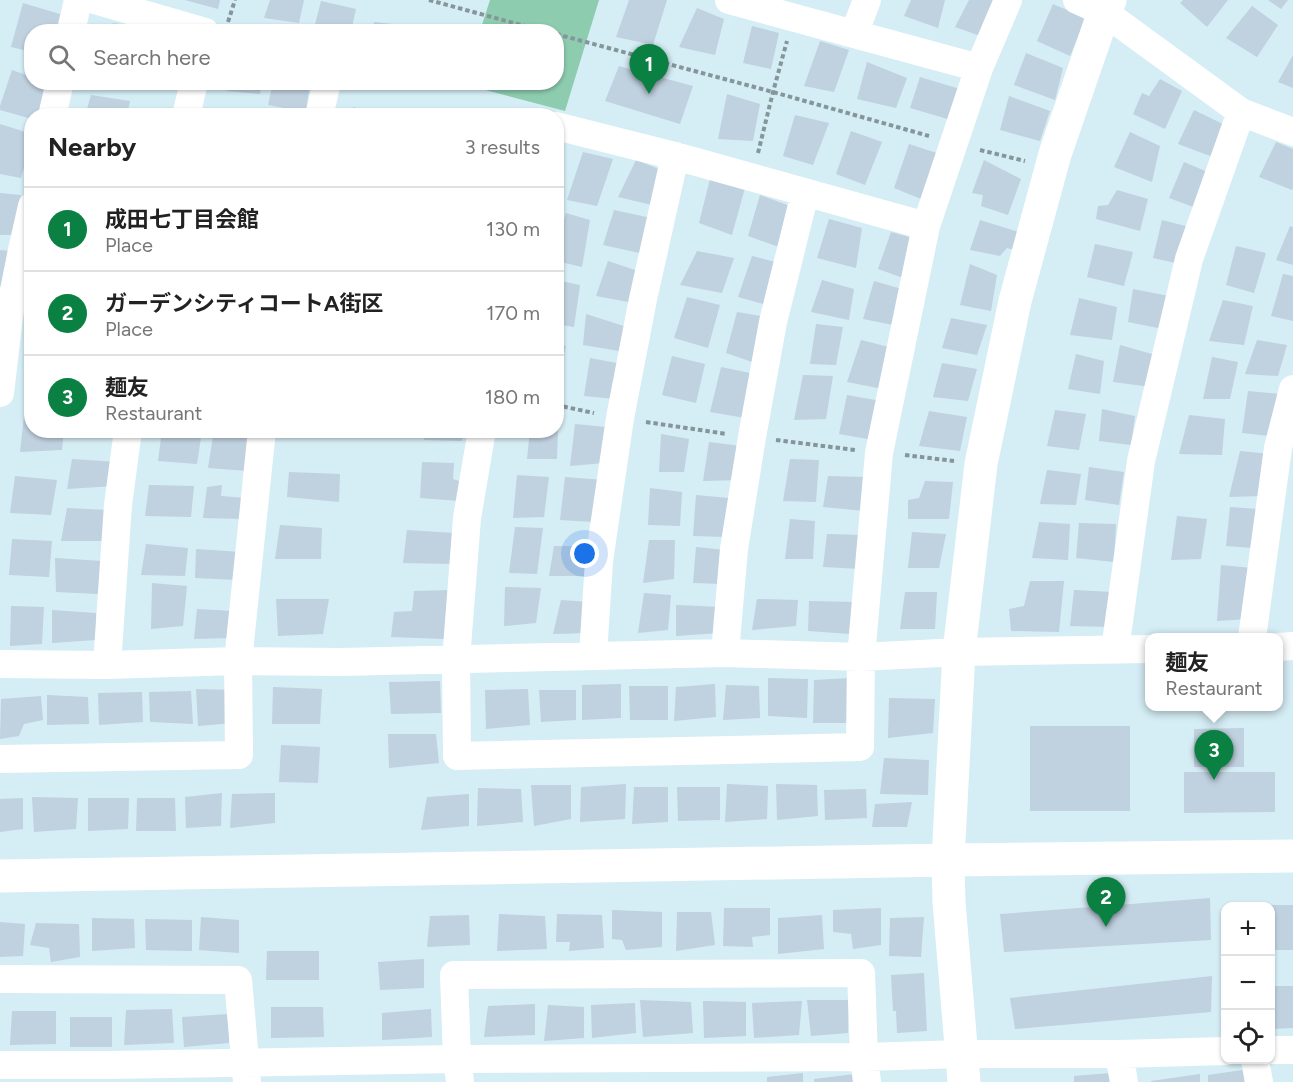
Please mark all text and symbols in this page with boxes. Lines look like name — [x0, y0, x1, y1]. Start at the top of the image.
search box — [24, 24, 564, 90]
icon: search — [45, 41, 78, 74]
text: Search here — [93, 44, 211, 71]
pin: 1 — [630, 44, 668, 94]
text: Nearby — [48, 131, 136, 163]
text: 3 results — [465, 135, 540, 159]
text: 成田七丁目会館 — [105, 206, 259, 233]
text: 1 — [63, 217, 72, 241]
text: 130 m — [486, 217, 540, 241]
text: Place — [105, 233, 153, 257]
text: ガーデンシティコートA街区 — [105, 290, 383, 317]
text: 2 — [62, 301, 73, 325]
text: 170 m — [486, 301, 540, 325]
text: Place — [105, 317, 153, 341]
text: 麺友 — [105, 374, 149, 401]
text: 3 — [62, 385, 73, 409]
text: 180 m — [485, 385, 540, 409]
text: Restaurant — [105, 401, 202, 425]
your location — [570, 539, 599, 568]
popup — [1145, 633, 1283, 711]
text: 麺友 — [1165, 649, 1209, 676]
text: Restaurant — [1165, 676, 1263, 700]
pin: 3 — [1194, 730, 1234, 780]
pin: 2 — [1086, 878, 1126, 927]
map controls — [1221, 902, 1275, 1064]
button: + — [1221, 902, 1275, 956]
button: − — [1221, 956, 1275, 1010]
button: locate — [1221, 1010, 1275, 1064]

